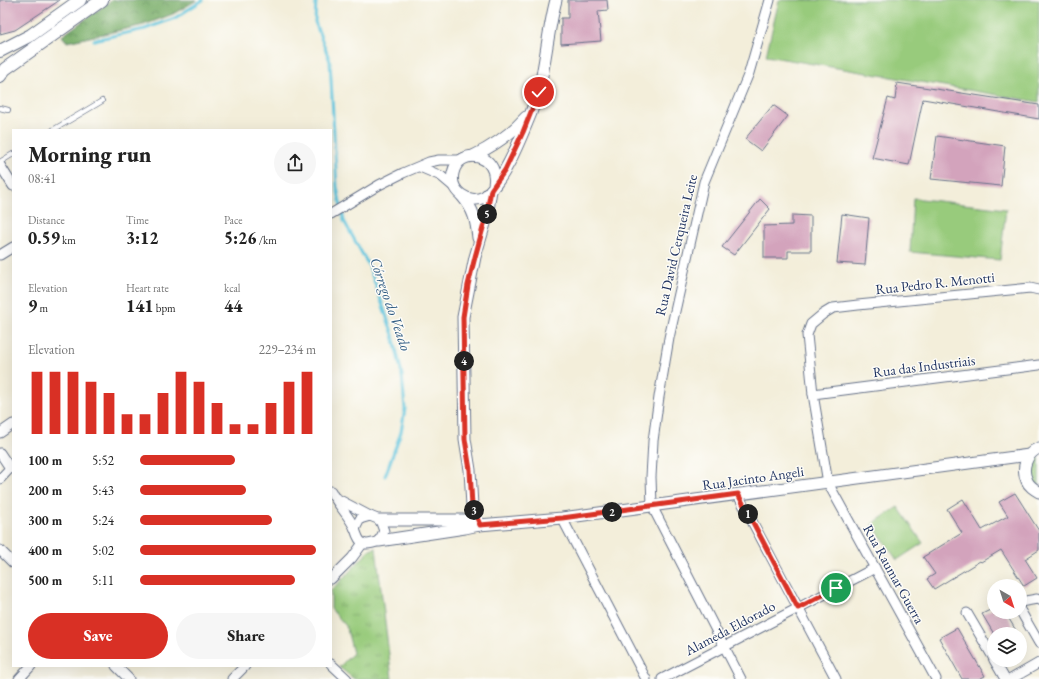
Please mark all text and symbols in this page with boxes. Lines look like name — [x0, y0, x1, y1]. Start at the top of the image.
pin — [522, 75, 556, 109]
icon: check — [528, 81, 550, 103]
text: Morning run — [28, 140, 152, 169]
button: share — [274, 142, 316, 184]
text: 08:41 — [28, 170, 56, 187]
street label: Rua David Cerqueira Leite — [651, 172, 701, 318]
pin: 5 — [477, 204, 497, 224]
text: 5 — [484, 207, 490, 221]
text: Distance — [28, 213, 65, 227]
text: Time — [126, 213, 149, 227]
text: Pace — [224, 213, 242, 227]
text: 0.59 — [28, 227, 60, 249]
text: 3:12 — [126, 227, 158, 249]
text: 5:26 — [224, 227, 256, 249]
text: km — [60, 233, 76, 247]
text: /km — [256, 233, 277, 247]
water label: Córrego do Veado — [366, 255, 416, 353]
street label: Rua Pedro R. Menotti — [874, 268, 996, 298]
text: Elevation — [28, 281, 68, 295]
text: Heart rate — [126, 281, 169, 295]
text: kcal — [224, 281, 241, 295]
text: 9 — [28, 295, 37, 317]
text: 141 — [126, 295, 154, 317]
text: 44 — [224, 295, 242, 317]
text: m — [37, 301, 48, 315]
text: bpm — [154, 301, 176, 315]
text: Elevation — [28, 341, 75, 358]
text: 229–234 m — [259, 341, 316, 358]
pin: 4 — [454, 351, 474, 371]
street label: Rua das Industriais — [872, 351, 977, 381]
text: 4 — [461, 354, 467, 368]
text: 100 m — [28, 452, 62, 469]
text: 5:52 — [92, 452, 114, 469]
street label: Rua Jacinto Angeli — [701, 462, 805, 494]
text: 200 m — [28, 482, 62, 499]
text: 5:43 — [92, 482, 114, 499]
pin: 3 — [464, 500, 484, 520]
pin: 2 — [602, 502, 622, 522]
text: 3 — [471, 503, 477, 517]
pin: 1 — [738, 504, 758, 524]
text: 2 — [609, 505, 615, 519]
text: 1 — [745, 507, 751, 521]
text: 300 m — [28, 512, 62, 529]
text: 5:24 — [92, 512, 114, 529]
street label: Rua Raumar Guerra — [859, 521, 929, 627]
text: 400 m — [28, 542, 62, 559]
text: 5:02 — [92, 542, 114, 559]
pin — [819, 571, 853, 605]
text: 500 m — [28, 572, 62, 589]
text: 5:11 — [92, 572, 114, 589]
icon: arrive — [825, 577, 847, 599]
north arrow — [987, 579, 1027, 619]
map controls — [987, 579, 1027, 667]
street label: Alameda Eldorado — [681, 597, 778, 660]
button: Save — [28, 613, 168, 659]
button: Share — [176, 613, 316, 659]
button: layers — [987, 627, 1027, 667]

